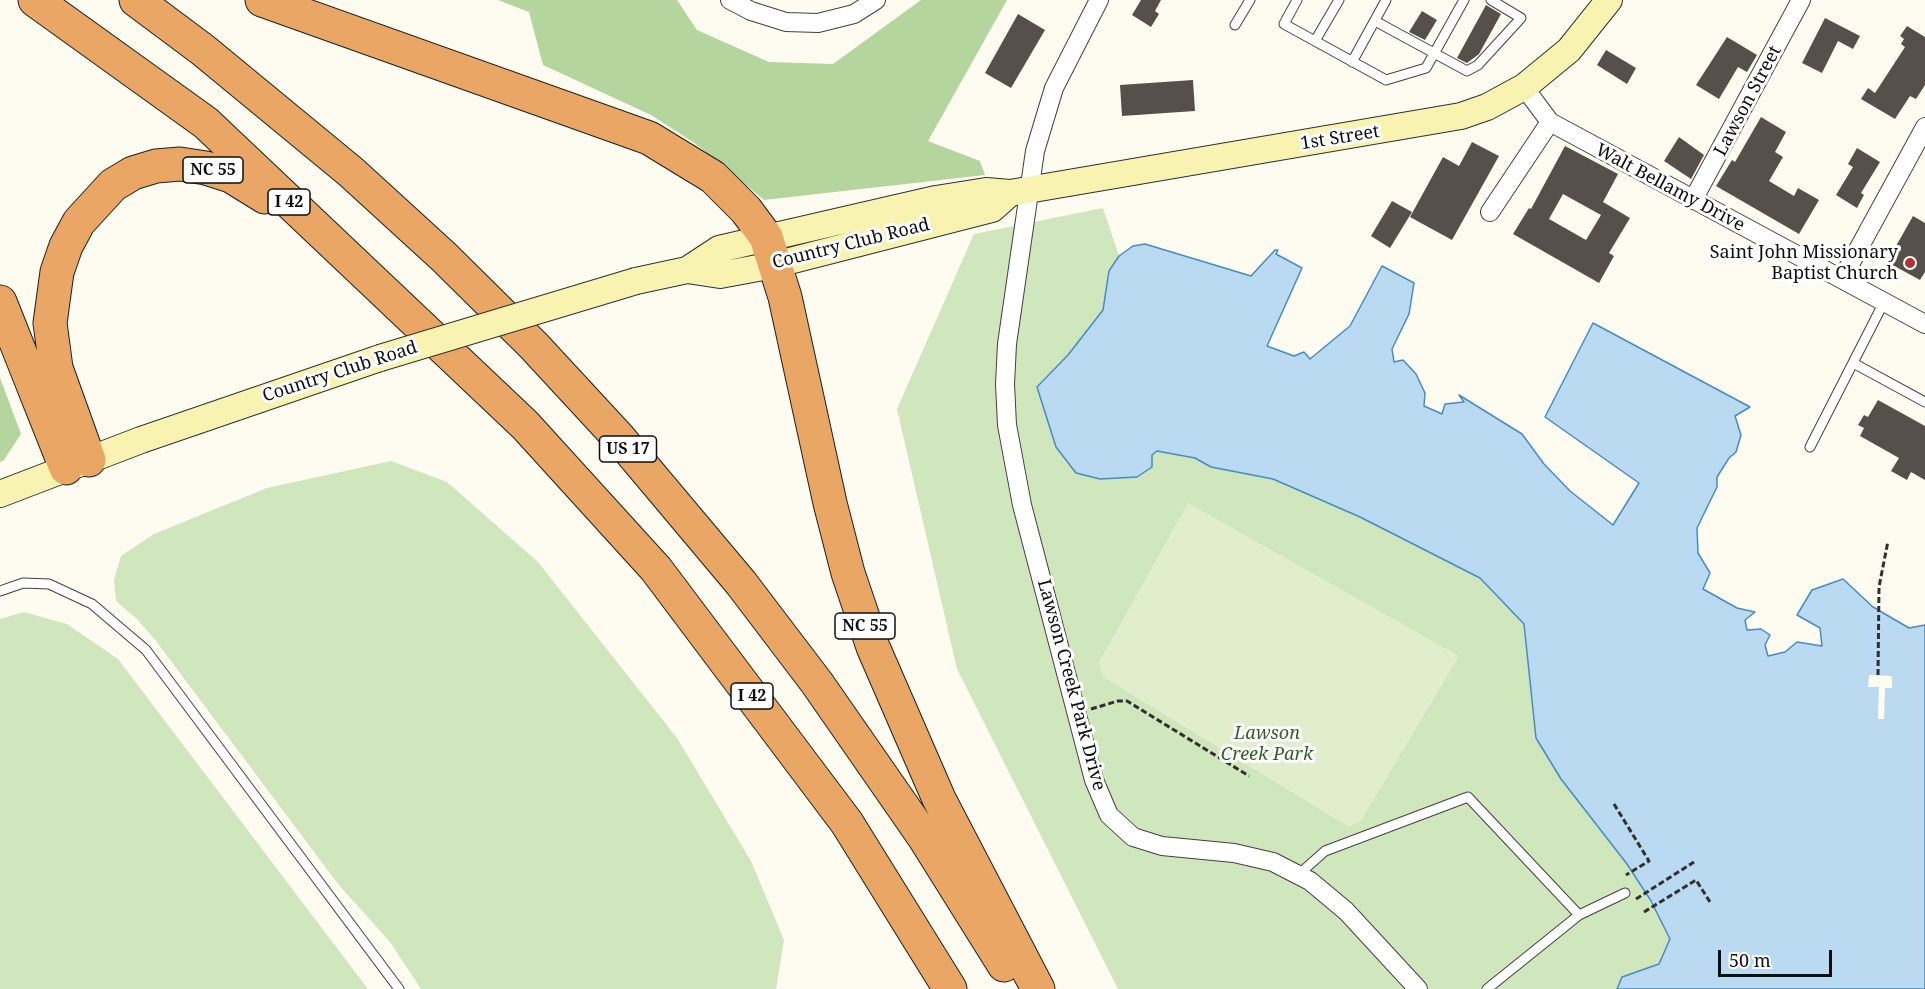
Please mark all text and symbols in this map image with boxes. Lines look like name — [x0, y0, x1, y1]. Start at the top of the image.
street label: Lawson Street — [1710, 42, 1786, 160]
street label: 1st Street — [1299, 121, 1381, 155]
street label: Walt Bellamy Drive — [1592, 140, 1748, 236]
road number: NC 55 — [183, 157, 243, 183]
road number: I 42 — [268, 189, 310, 215]
street label: Country Club Road — [770, 214, 932, 274]
place label: Saint John Missionary Baptist Church — [1710, 242, 1898, 284]
marker: Saint John Missionary Baptist Church — [1903, 256, 1917, 270]
street label: Country Club Road — [260, 337, 420, 407]
road number: US 17 — [600, 436, 656, 462]
street label: Lawson Creek Park Drive — [1032, 577, 1110, 793]
road number: NC 55 — [835, 613, 895, 639]
road number: I 42 — [731, 683, 773, 709]
park label: Lawson Creek Park — [1221, 723, 1313, 766]
scale bar — [1721, 938, 1835, 976]
text: 50 m — [1729, 948, 1771, 972]

